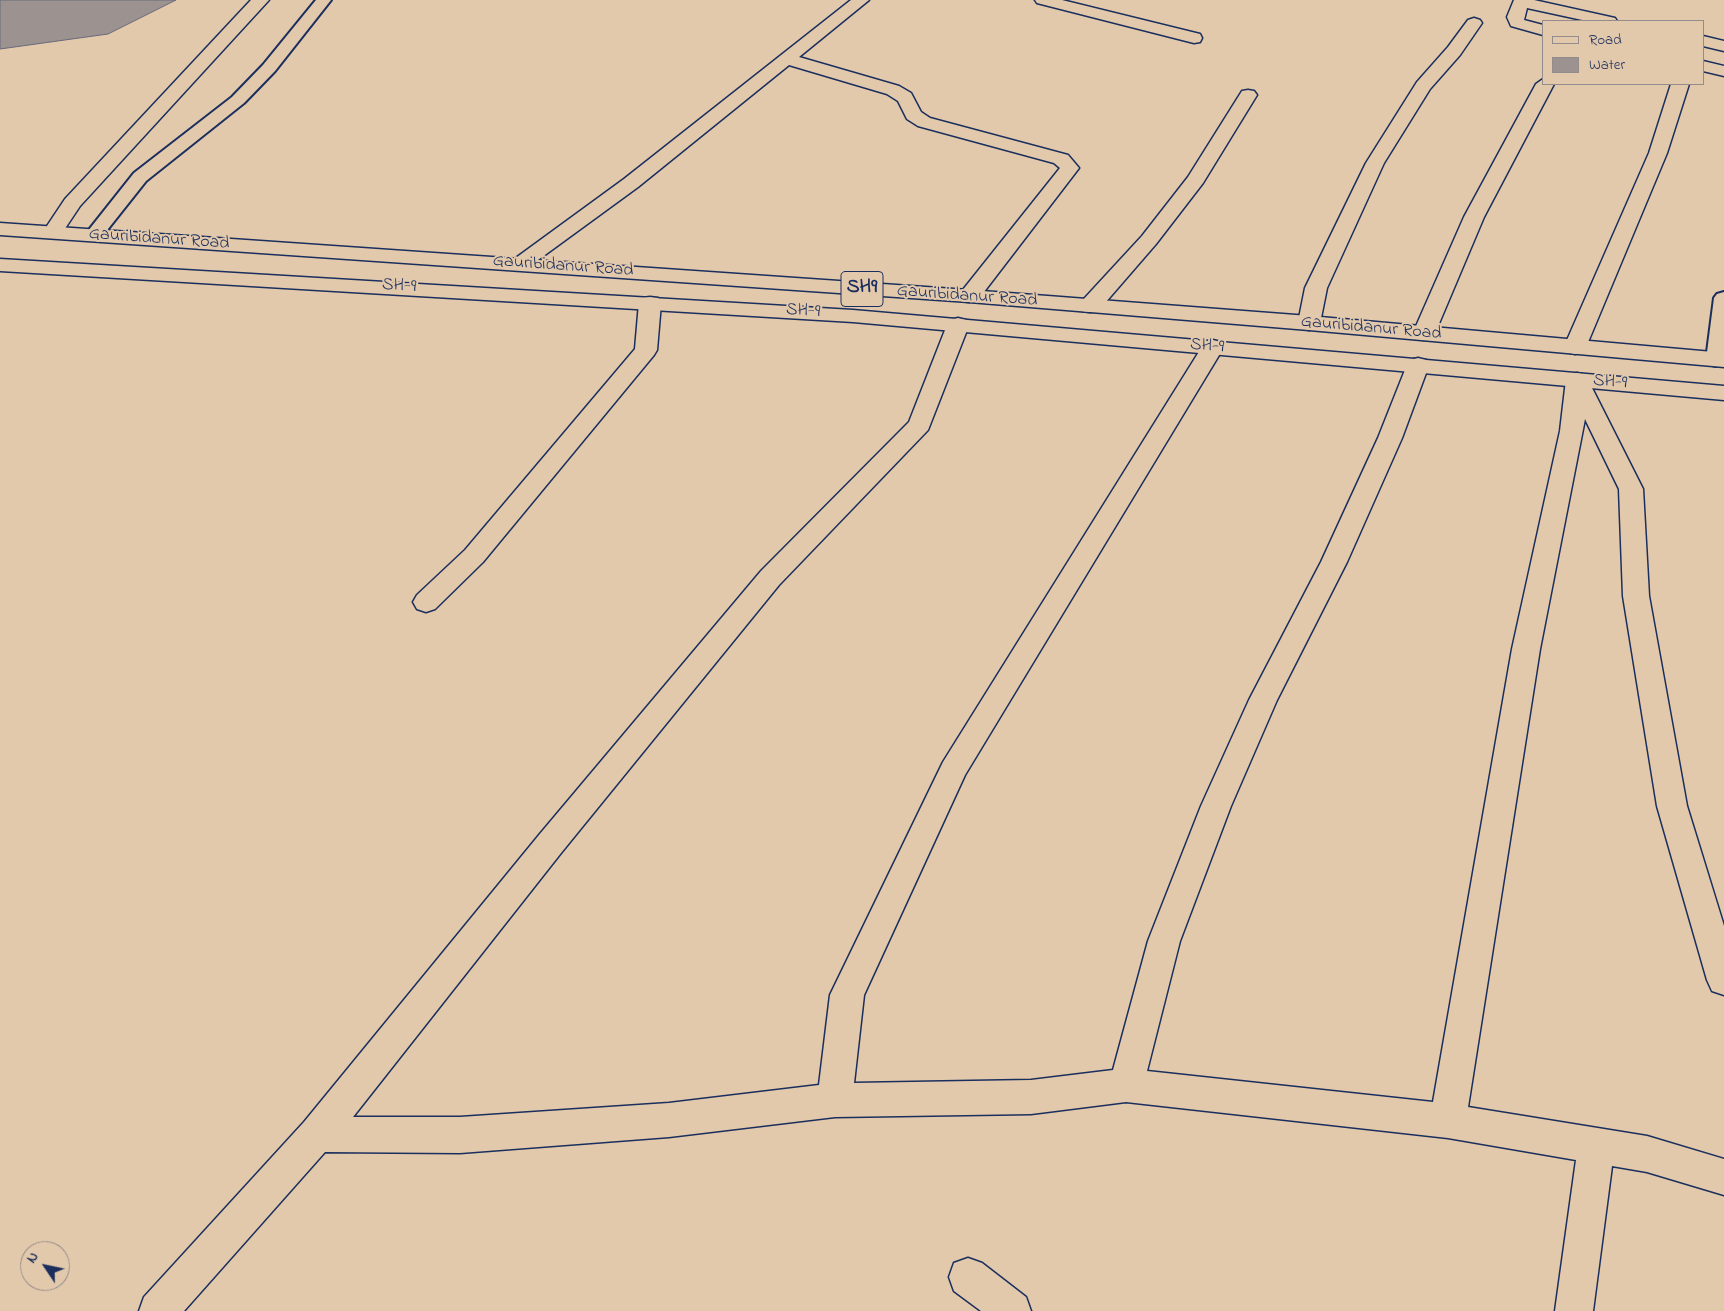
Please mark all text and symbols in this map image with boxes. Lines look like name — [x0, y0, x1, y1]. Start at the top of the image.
legend — [1542, 20, 1704, 85]
text: Road — [1589, 29, 1622, 51]
text: Water — [1589, 54, 1625, 76]
street label: Gauribidanur Road — [88, 224, 230, 256]
street label: Gauribidanur Road — [492, 251, 634, 283]
road number: SH9 — [841, 272, 883, 306]
street label: SH-9 — [381, 275, 417, 299]
street label: Gauribidanur Road — [896, 281, 1038, 313]
street label: SH-9 — [785, 300, 821, 324]
street label: Gauribidanur Road — [1300, 312, 1442, 346]
street label: SH-9 — [1189, 335, 1225, 359]
street label: SH-9 — [1592, 371, 1628, 395]
north arrow — [20, 1241, 70, 1291]
text: N — [22, 1248, 44, 1268]

